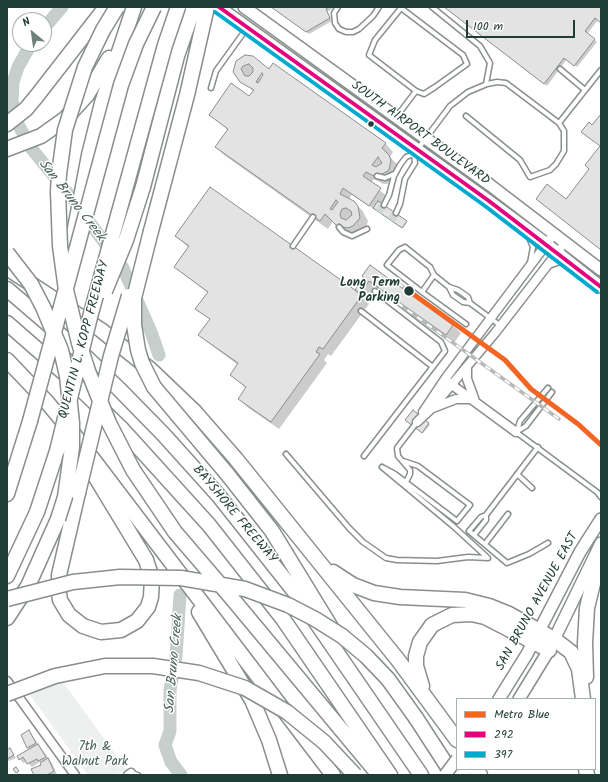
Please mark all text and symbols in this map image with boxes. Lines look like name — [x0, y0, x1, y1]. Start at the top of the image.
north arrow — [12, 12, 52, 52]
scale bar — [468, 12, 577, 38]
text: N — [19, 13, 34, 32]
text: 100 m — [473, 17, 503, 36]
street label: SOUTH AIRPORT BOULEVARD — [348, 79, 492, 189]
unlabelled marker — [366, 119, 376, 129]
water label: San Bruno Creek — [34, 157, 108, 245]
street label: QUENTIN L. KOPP FREEWAY — [56, 259, 114, 421]
place label: Long Term Parking — [340, 276, 400, 307]
marker: Long Term Parking — [402, 284, 416, 298]
street label: BAYSHORE FREEWAY — [189, 463, 279, 567]
street label: SAN BRUNO AVENUE EAST — [493, 530, 583, 674]
water label: San Bruno Creek — [162, 614, 188, 714]
legend — [456, 698, 596, 770]
text: Metro Blue — [494, 705, 550, 724]
text: 292 — [494, 725, 514, 744]
park label: 7th & Walnut Park — [62, 740, 128, 771]
text: 397 — [494, 745, 512, 764]

